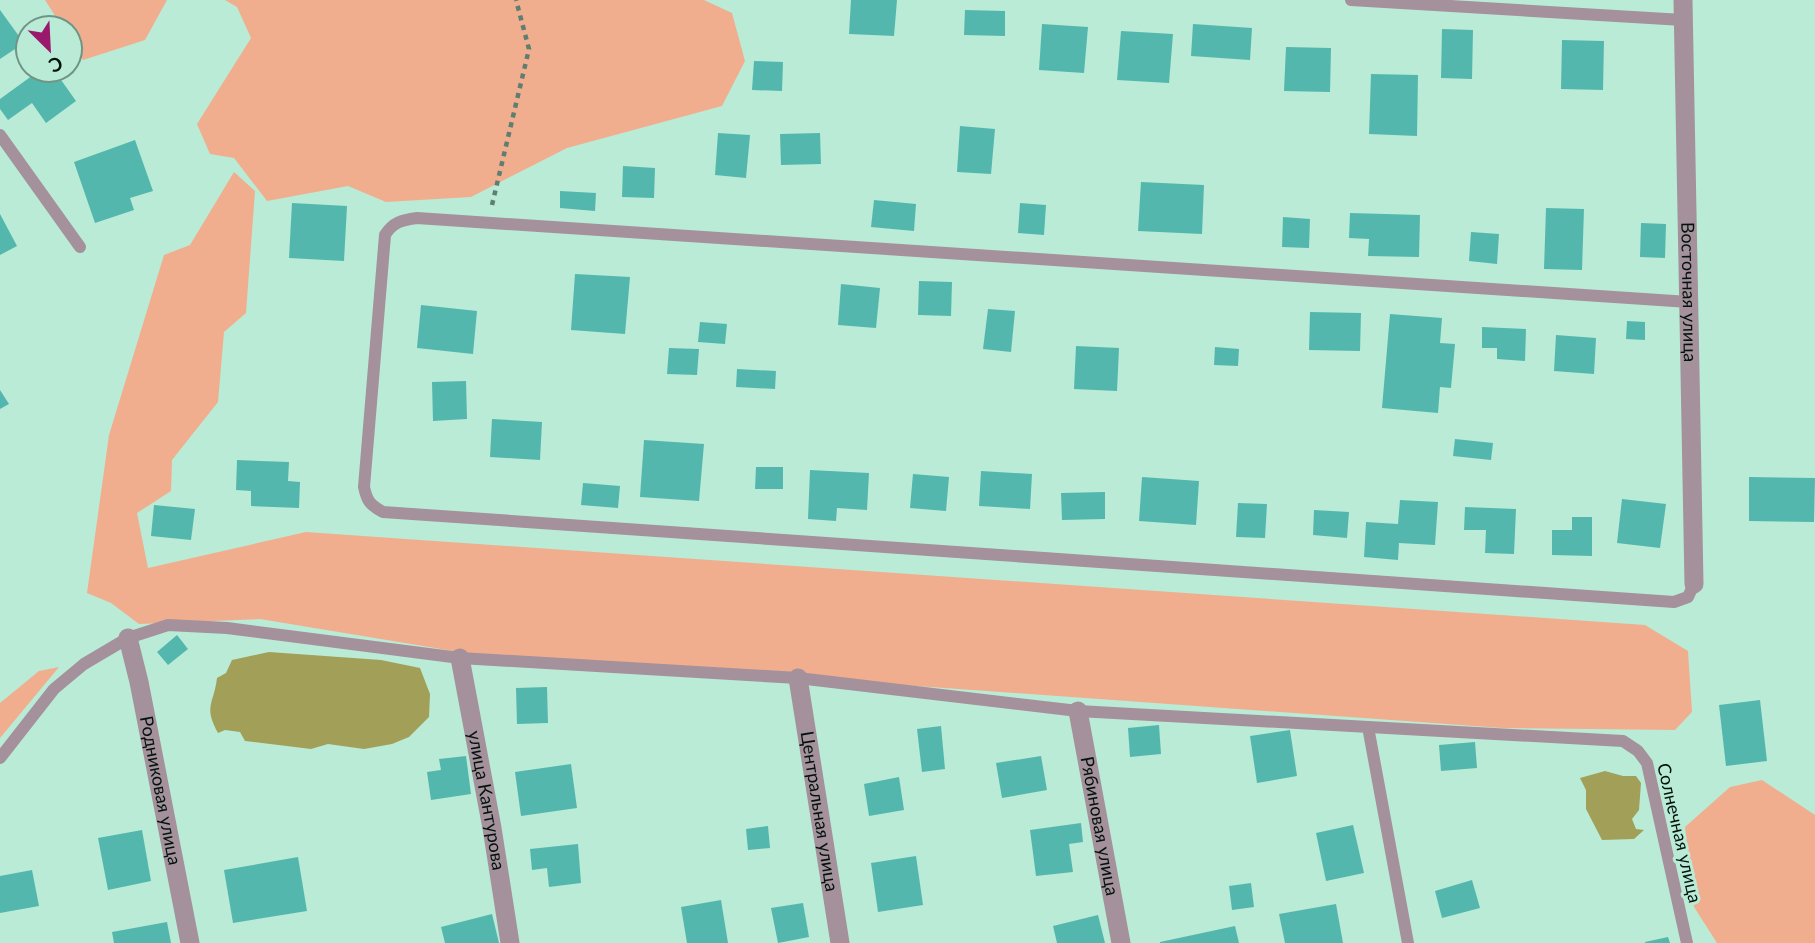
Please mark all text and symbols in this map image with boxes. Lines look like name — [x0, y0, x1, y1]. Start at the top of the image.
north arrow — [14, 14, 84, 84]
text: С — [45, 52, 67, 78]
street label: Восточная улица — [1677, 222, 1702, 362]
street label: Родниковая улица — [136, 714, 187, 867]
street label: улица Кантурова — [464, 729, 510, 872]
street label: Центральная улица — [797, 729, 844, 893]
street label: Рябиновая улица — [1077, 755, 1124, 897]
street label: Солнечная улица — [1653, 761, 1707, 905]

